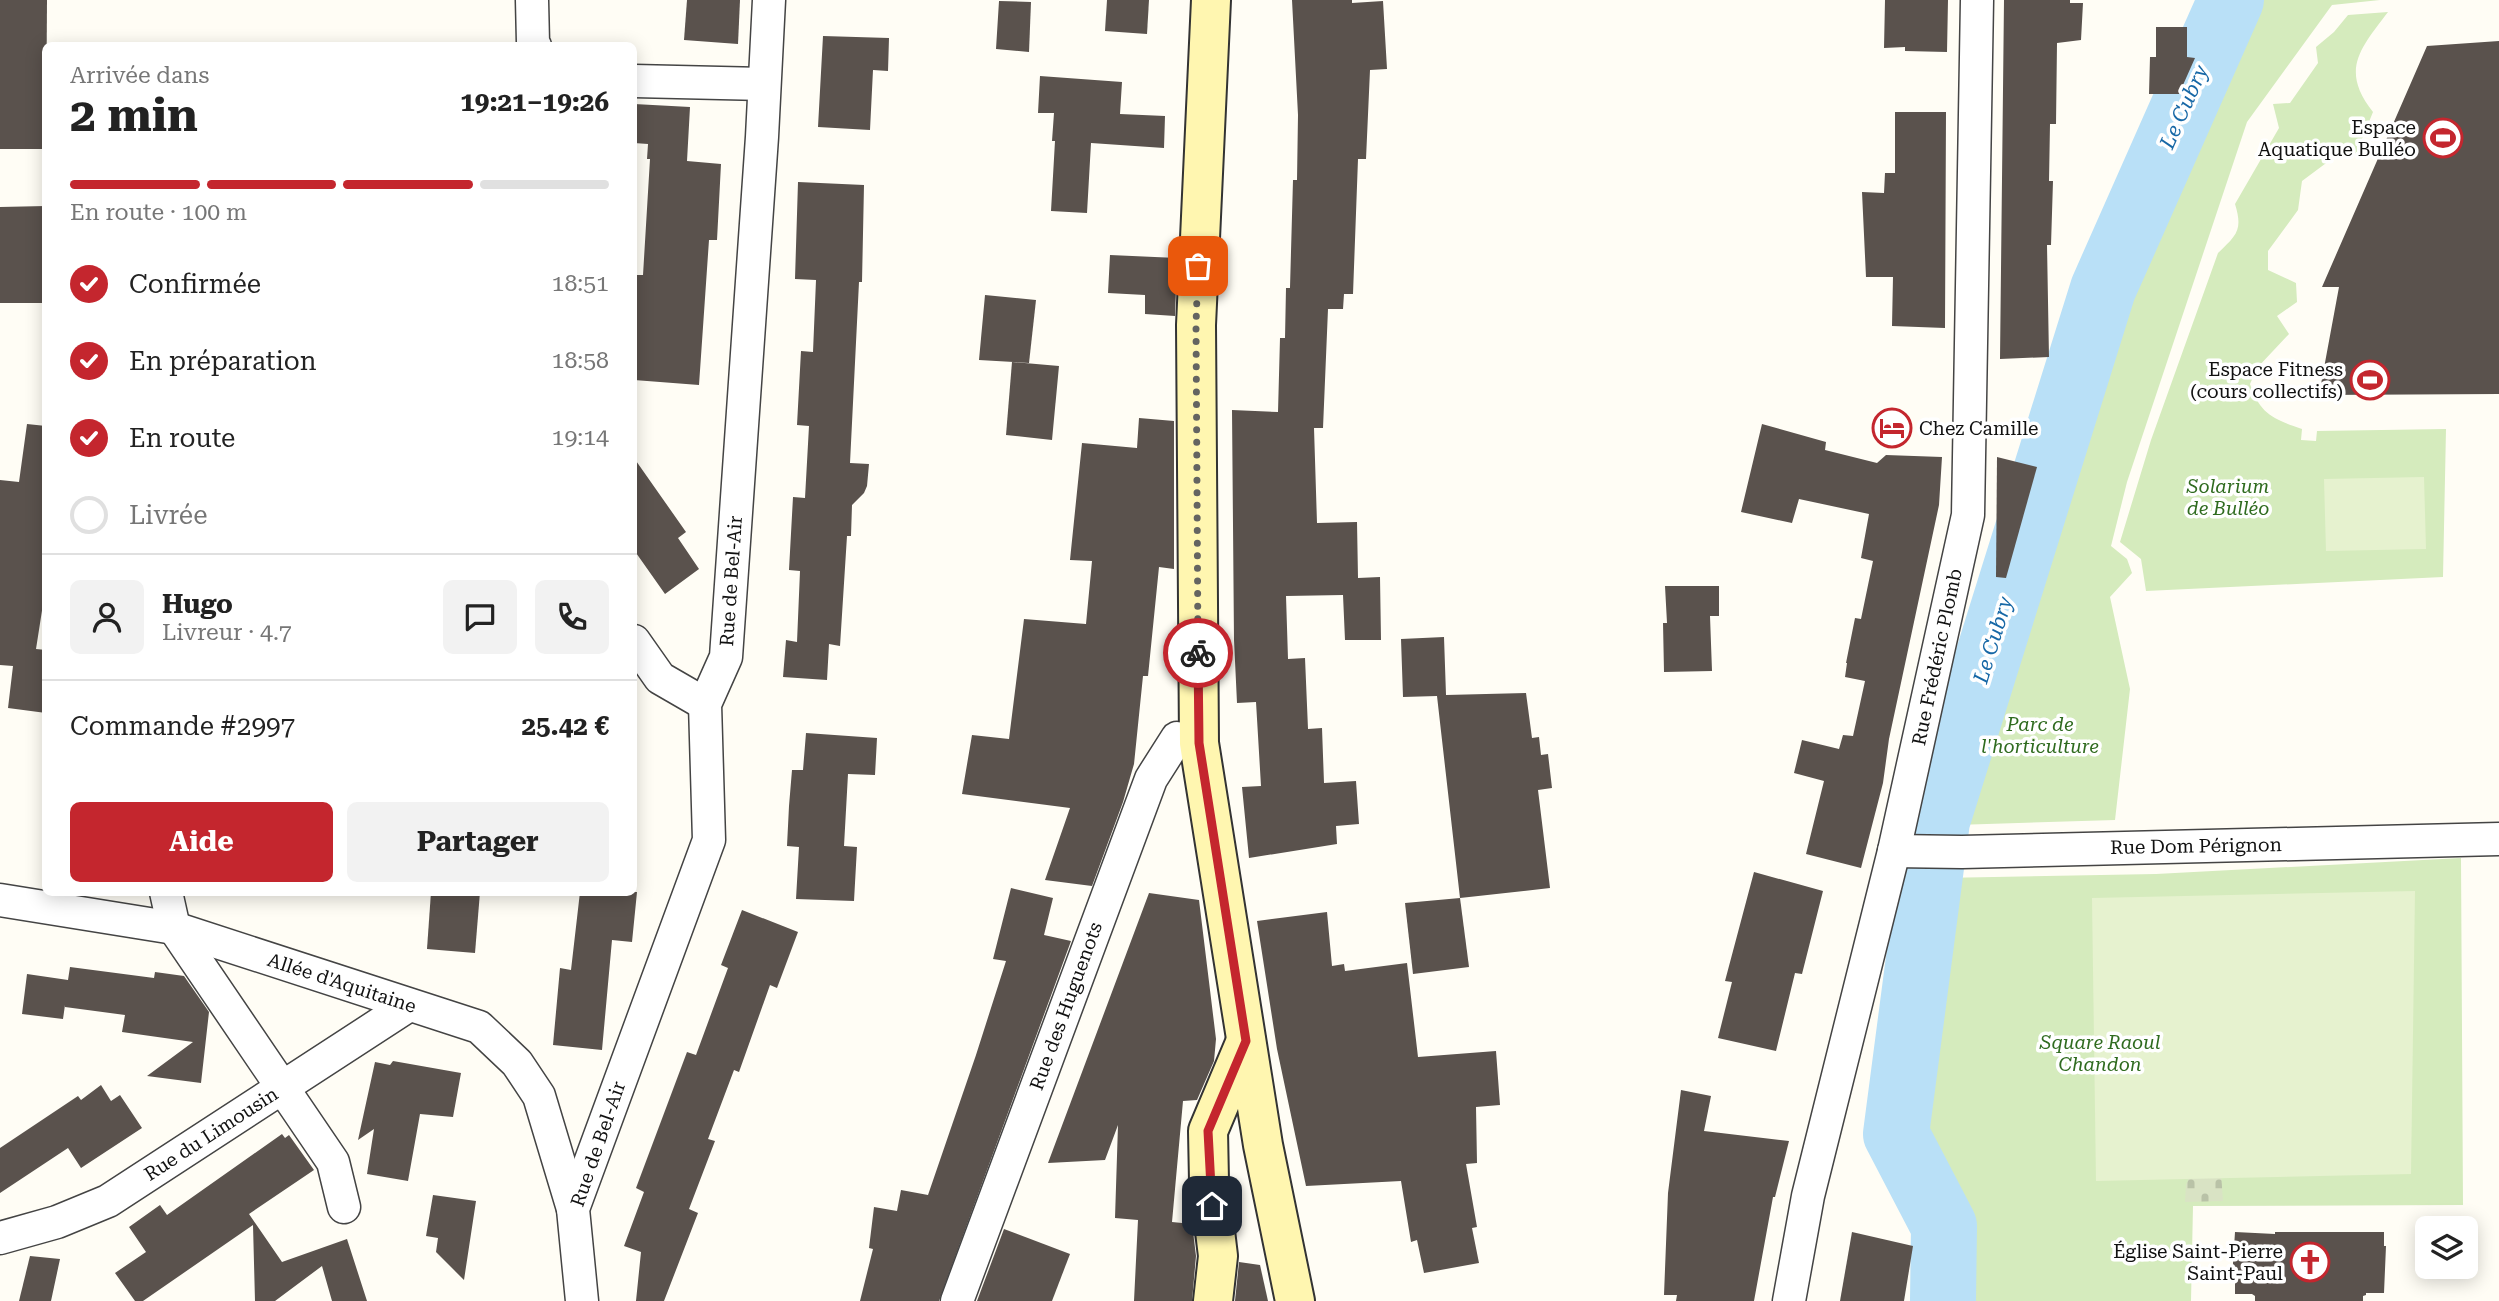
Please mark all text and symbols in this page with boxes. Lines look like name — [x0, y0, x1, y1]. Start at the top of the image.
water label: Le Cubry — [2154, 61, 2213, 154]
text: Arrivée dans — [70, 62, 209, 89]
text: 19:21–19:26 — [460, 87, 609, 117]
text: 2 min — [70, 88, 198, 142]
place label: Espace Aquatique Bulléo — [2258, 116, 2416, 161]
sports icon: Espace Aquatique Bulléo — [2422, 117, 2464, 159]
text: En route · 100 m — [70, 199, 247, 226]
pin — [1168, 236, 1228, 296]
icon: bag — [1179, 247, 1217, 285]
icon: check — [70, 265, 108, 303]
text: Confirmée — [129, 269, 261, 299]
text: 18:51 — [552, 270, 609, 297]
icon: check — [70, 342, 108, 380]
text: En préparation — [129, 346, 317, 376]
text: 18:58 — [552, 347, 609, 374]
place label: Espace Fitness (cours collectifs) — [2190, 358, 2343, 403]
sports icon: Espace Fitness (cours collectifs) — [2349, 359, 2391, 401]
hotel icon: Chez Camille — [1871, 407, 1913, 449]
place label: Chez Camille — [1919, 417, 2038, 440]
icon: check — [70, 419, 108, 457]
text: En route — [129, 423, 235, 453]
text: 19:14 — [552, 424, 609, 451]
park label: Solarium de Bulléo — [2186, 475, 2269, 520]
text: Livrée — [129, 500, 208, 530]
street label: Rue de Bel-Air — [715, 515, 747, 647]
street label: Rue Frédéric Plomb — [1907, 567, 1967, 747]
button: person — [70, 580, 144, 654]
button: chat — [443, 580, 517, 654]
button: phone — [535, 580, 609, 654]
text: Hugo — [162, 589, 233, 619]
water label: Le Cubry — [1968, 594, 2018, 687]
courier — [1163, 618, 1233, 688]
text: Livreur · 4.7 — [162, 619, 292, 646]
icon: bike — [1179, 634, 1217, 672]
text: Commande #2997 — [70, 711, 295, 741]
text: 25.42 € — [521, 711, 609, 741]
park label: Parc de l'horticulture — [1981, 713, 2099, 758]
button: Aide — [70, 802, 333, 882]
button: Partager — [347, 802, 609, 882]
street label: Rue Dom Pérignon — [2110, 833, 2282, 859]
street label: Rue des Huguenots — [1025, 919, 1107, 1093]
street label: Allée d'Aquitaine — [265, 948, 419, 1018]
park label: Square Raoul Chandon — [2039, 1031, 2161, 1076]
street label: Rue de Bel-Air — [566, 1078, 630, 1210]
street label: Rue du Limousin — [140, 1082, 282, 1186]
pin — [1182, 1176, 1242, 1236]
icon: home — [1193, 1187, 1231, 1225]
map controls — [2415, 1216, 2478, 1279]
button: layers — [2415, 1216, 2478, 1279]
place label: Église Saint-Pierre Saint-Paul — [2113, 1240, 2283, 1285]
church icon: Église Saint-Pierre Saint-Paul — [2289, 1241, 2331, 1283]

